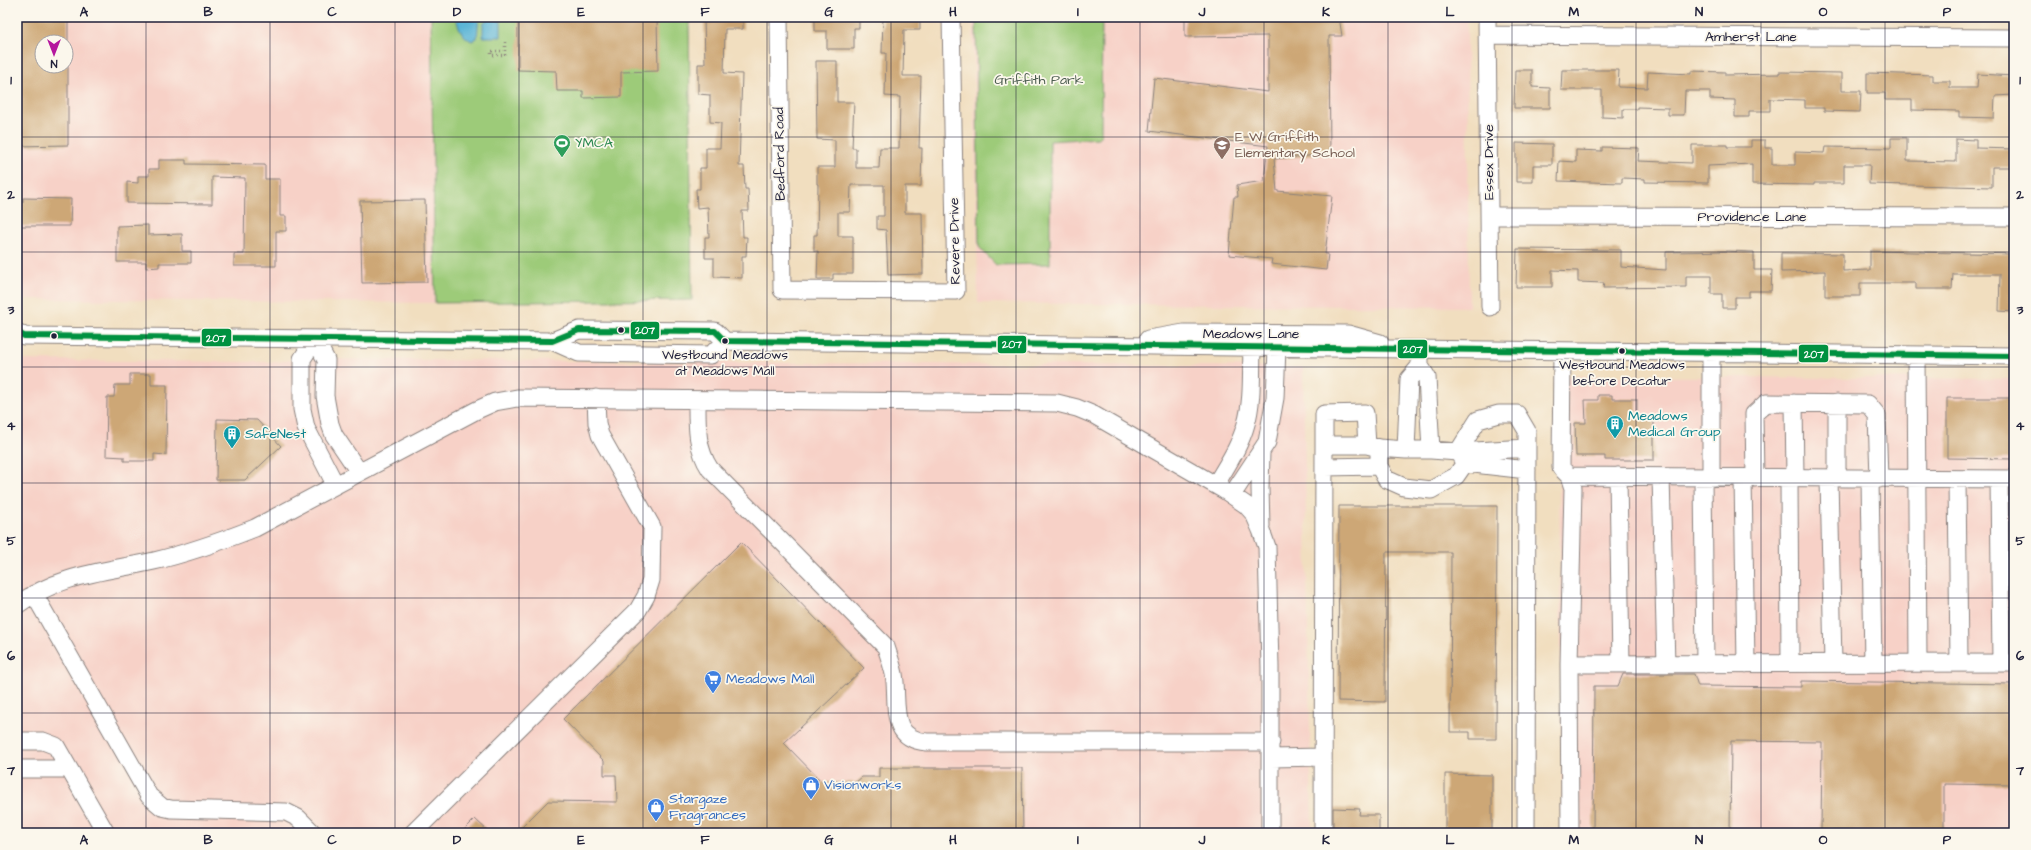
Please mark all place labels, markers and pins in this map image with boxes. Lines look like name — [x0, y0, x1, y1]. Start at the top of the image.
place label: E W Griffith Elementary School — [1235, 127, 1355, 163]
sports icon: YMCA — [552, 133, 572, 158]
place label: YMCA — [575, 133, 613, 153]
school or university icon: E W Griffith Elementary School — [1212, 135, 1232, 160]
unlabelled marker — [616, 325, 626, 335]
unlabelled marker — [49, 331, 59, 341]
marker: Westbound Meadows at Meadows Mall — [720, 336, 730, 346]
place label: Westbound Meadows at Meadows Mall — [662, 346, 788, 380]
marker: Westbound Meadows before Decatur — [1617, 346, 1627, 356]
place label: Westbound Meadows before Decatur — [1559, 356, 1685, 390]
place label: Meadows Medical Group — [1628, 406, 1721, 442]
building icon: Meadows Medical Group — [1605, 414, 1625, 439]
building icon: SafeNest — [222, 424, 242, 449]
place label: SafeNest — [245, 424, 306, 444]
supermarket icon: Meadows Mall — [703, 669, 723, 694]
place label: Meadows Mall — [726, 669, 814, 689]
shop icon: Visionworks — [801, 775, 821, 800]
place label: Visionworks — [824, 775, 901, 795]
place label: Stargaze Fragrances — [669, 789, 746, 825]
shop icon: Stargaze Fragrances — [646, 797, 666, 822]

